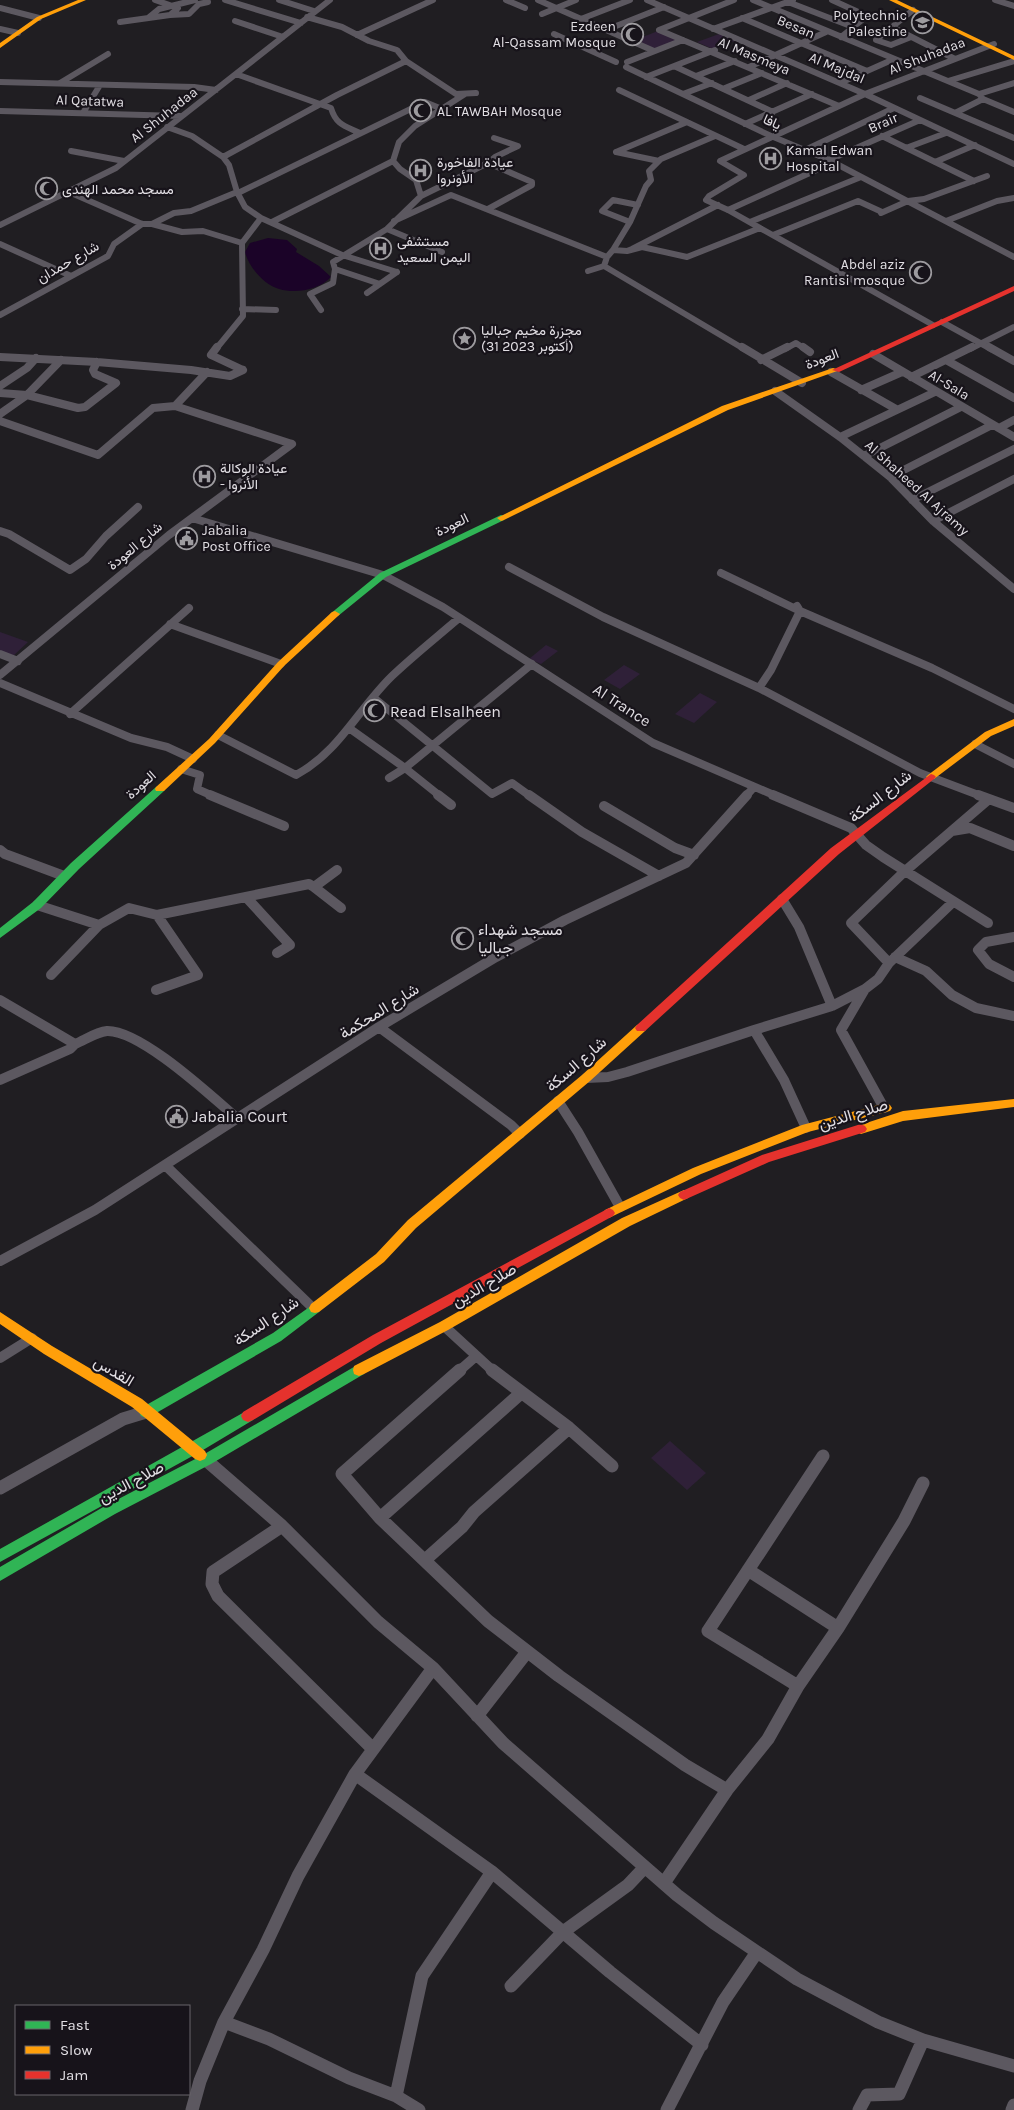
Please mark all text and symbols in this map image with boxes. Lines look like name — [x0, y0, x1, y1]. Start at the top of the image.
place label: Polytechnic Palestine — [833, 7, 907, 40]
street label: Besan — [775, 11, 817, 43]
school or university icon: Polytechnic Palestine — [911, 11, 935, 35]
place label: Ezdeen Al-Qassam Mosque — [493, 18, 616, 51]
mosque icon: Ezdeen Al-Qassam Mosque — [620, 22, 644, 46]
street label: Al Masmeya — [715, 33, 793, 79]
street label: Al Shuhadaa — [886, 34, 968, 78]
street label: Al Majdal — [806, 49, 868, 87]
street label: Al Shuhadaa — [127, 84, 201, 146]
street label: Al Qatatwa — [56, 91, 124, 111]
mosque icon: AL TAWBAH Mosque — [409, 99, 433, 123]
place label: AL TAWBAH Mosque — [437, 103, 562, 120]
street label: Brair — [866, 109, 901, 137]
street label: يافا — [760, 111, 784, 133]
place label: Kamal Edwan Hospital — [786, 142, 873, 175]
hospital icon: Kamal Edwan Hospital — [758, 146, 782, 170]
place label: عيادة الفاخورة الأونروا — [437, 154, 513, 187]
hospital icon: عيادة الفاخورة الأونروا — [409, 158, 433, 182]
mosque icon: مسجد محمد الهندى — [34, 177, 58, 201]
place label: مسجد محمد الهندى — [62, 181, 174, 198]
place label: مستشفى اليمن السعيد — [397, 233, 470, 266]
street label: شارع حمدان — [34, 237, 103, 288]
hospital icon: مستشفى اليمن السعيد — [369, 237, 393, 261]
place label: Abdel aziz Rantisi mosque — [804, 256, 905, 289]
mosque icon: Abdel aziz Rantisi mosque — [909, 260, 933, 284]
place label: مجزرة مخيم جباليا (31 أكتوبر 2023) — [481, 322, 582, 355]
place icon: مجزرة مخيم جباليا (31 أكتوبر 2023) — [453, 326, 477, 350]
street label: العودة — [803, 345, 841, 373]
street label: Al-Sala — [925, 366, 973, 404]
street label: Al Shaheed Al Ajramy — [861, 437, 973, 540]
place label: عيادة الوكالة - الأنروا — [220, 460, 287, 493]
hospital icon: عيادة الوكالة - الأنروا — [192, 464, 216, 488]
street label: العودة — [433, 510, 471, 540]
street label: شارع العودة — [104, 518, 167, 575]
place label: Jabalia Post Office — [202, 522, 271, 555]
public building icon: Jabalia Post Office — [174, 526, 198, 550]
street label: Al Trance — [590, 679, 654, 731]
mosque icon: Read Elsalheen — [362, 699, 386, 723]
place label: Read Elsalheen — [390, 702, 501, 721]
street label: شارع السكة — [845, 766, 916, 828]
street label: العودة — [122, 767, 160, 803]
place label: مسجد شهداء جباليا — [478, 920, 563, 957]
mosque icon: مسجد شهداء جباليا — [450, 926, 474, 950]
street label: شارع المحكمة — [336, 979, 423, 1045]
street label: شارع السكة — [542, 1032, 612, 1097]
street label: صلاح الدين — [816, 1094, 891, 1135]
public building icon: Jabalia Court — [164, 1104, 188, 1128]
place label: Jabalia Court — [192, 1107, 287, 1126]
street label: صلاح الدين — [448, 1259, 521, 1313]
street label: شارع السكة — [230, 1292, 303, 1351]
street label: القدس — [90, 1352, 138, 1391]
street label: صلاح الدين — [95, 1457, 168, 1509]
legend — [15, 2005, 190, 2095]
text: Fast — [60, 2016, 90, 2034]
text: Slow — [60, 2041, 92, 2059]
text: Jam — [60, 2066, 88, 2084]

